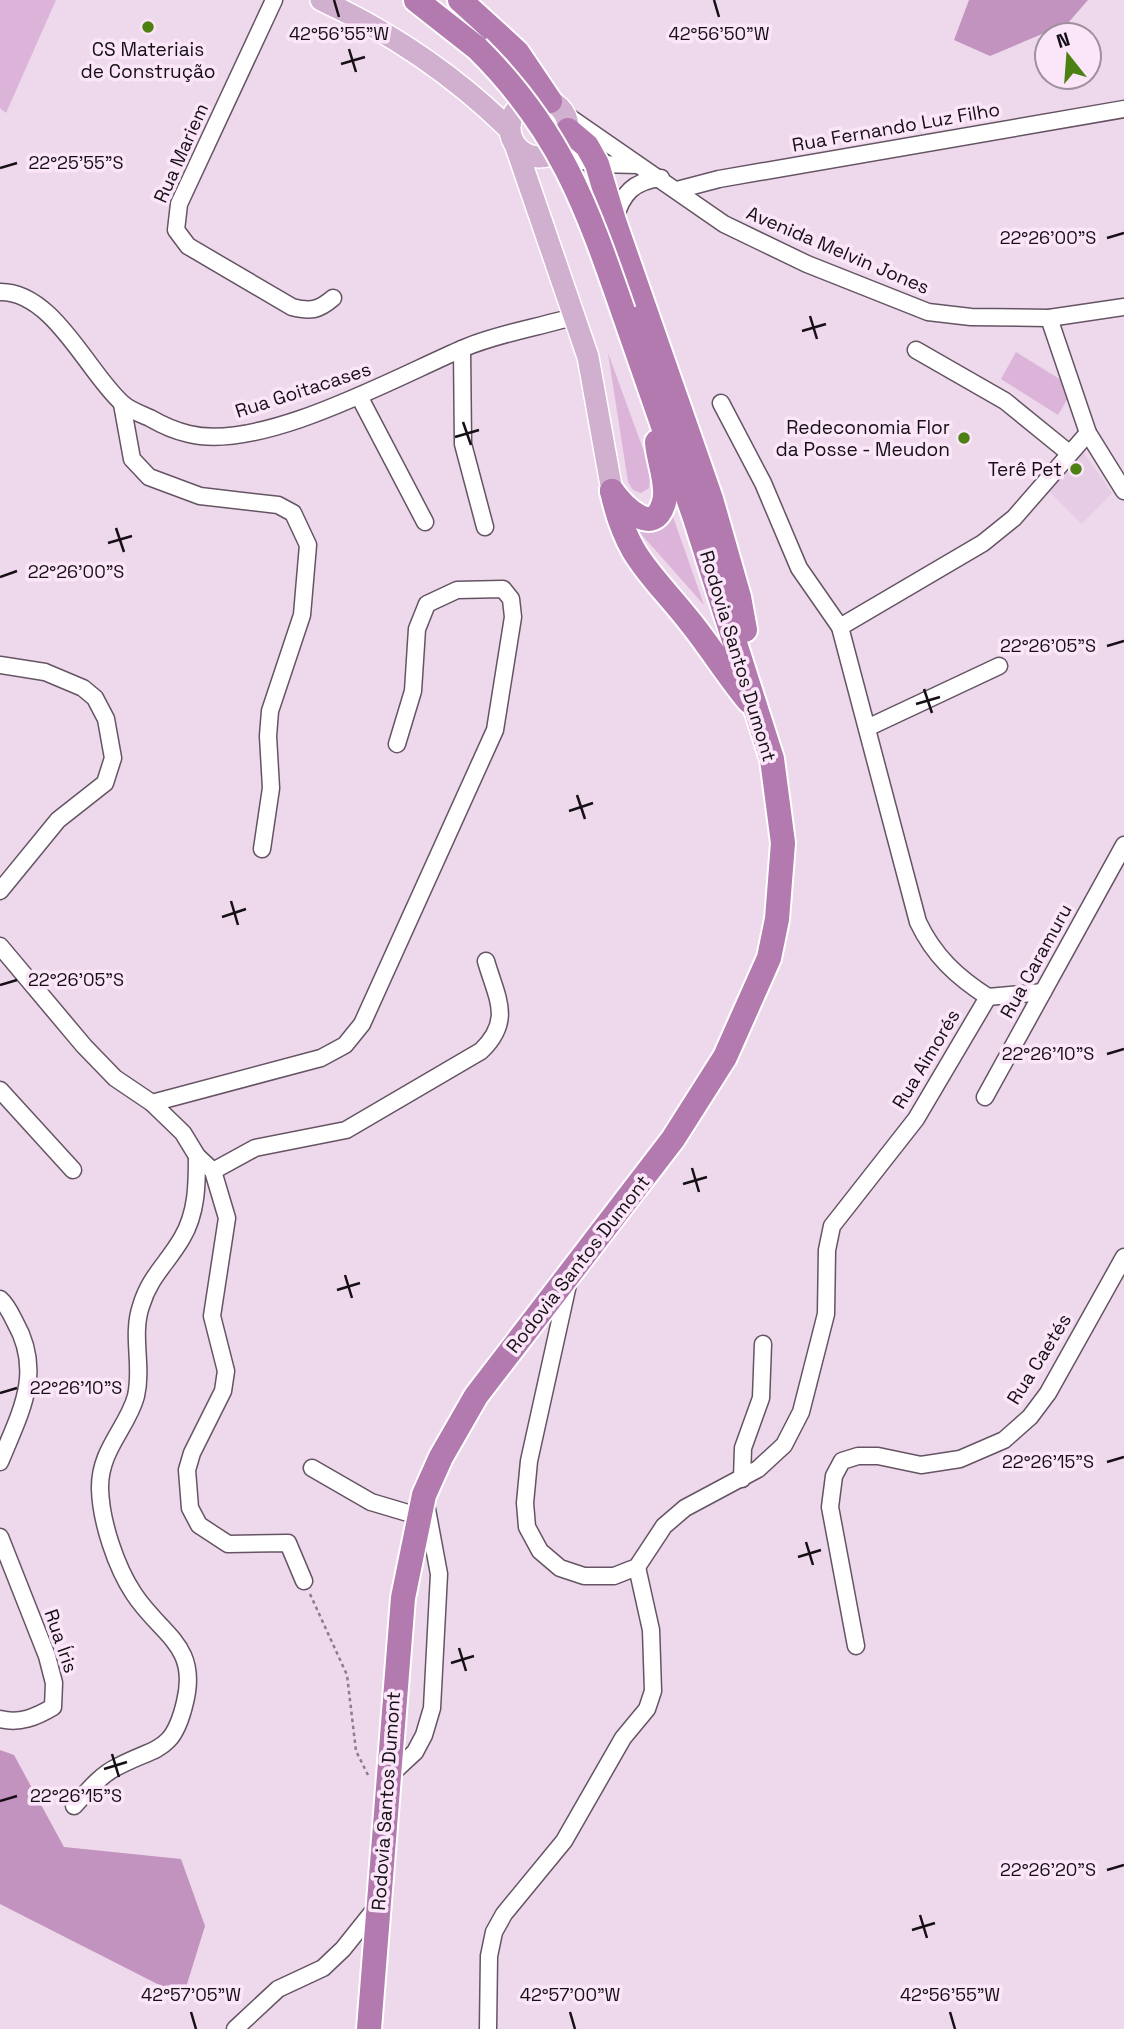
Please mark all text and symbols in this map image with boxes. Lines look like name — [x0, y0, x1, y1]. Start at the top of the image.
marker: CS Materiais de Construção — [140, 19, 156, 35]
north arrow — [1033, 21, 1103, 91]
text: 42°56'55"W — [289, 22, 389, 45]
text: 42°56'50"W — [669, 22, 770, 45]
text: N — [1053, 26, 1073, 54]
place label: CS Materiais de Construção — [80, 37, 216, 84]
street label: Rua Fernando Luz Filho — [790, 96, 1002, 158]
street label: Rua Mariem — [148, 99, 214, 207]
text: 22°25'55"S — [29, 151, 123, 174]
street label: Avenida Melvin Jones — [743, 200, 933, 300]
text: 22°26'00"S — [1000, 226, 1096, 249]
street label: Rua Goitacases — [232, 356, 374, 424]
place label: Redeconomia Flor da Posse - Meudon — [776, 415, 950, 462]
marker: Redeconomia Flor da Posse - Meudon — [956, 430, 972, 446]
place label: Terê Pet — [988, 457, 1062, 482]
marker: Terê Pet — [1068, 461, 1084, 477]
street label: Rodovia Santos Dumont — [694, 547, 782, 765]
text: 22°26'00"S — [28, 560, 124, 583]
text: 22°26'05"S — [1000, 634, 1096, 657]
street label: Rua Caramuru — [994, 899, 1078, 1023]
text: 22°26'05"S — [28, 968, 124, 991]
street label: Rua Aimorés — [886, 1005, 966, 1113]
text: 22°26'10"S — [1002, 1042, 1094, 1065]
street label: Rodovia Santos Dumont — [501, 1170, 655, 1358]
street label: Rua Caetés — [1001, 1309, 1077, 1409]
text: 22°26'10"S — [30, 1376, 122, 1399]
text: 22°26'15"S — [1002, 1450, 1094, 1473]
street label: Rua Íris — [38, 1606, 84, 1676]
street label: Rodovia Santos Dumont — [366, 1691, 406, 1911]
text: 22°26'15"S — [30, 1784, 122, 1807]
text: 22°26'20"S — [1000, 1858, 1096, 1881]
text: 42°57'05"W — [141, 1983, 241, 2006]
text: 42°57'00"W — [520, 1983, 621, 2006]
text: 42°56'55"W — [900, 1983, 1000, 2006]

